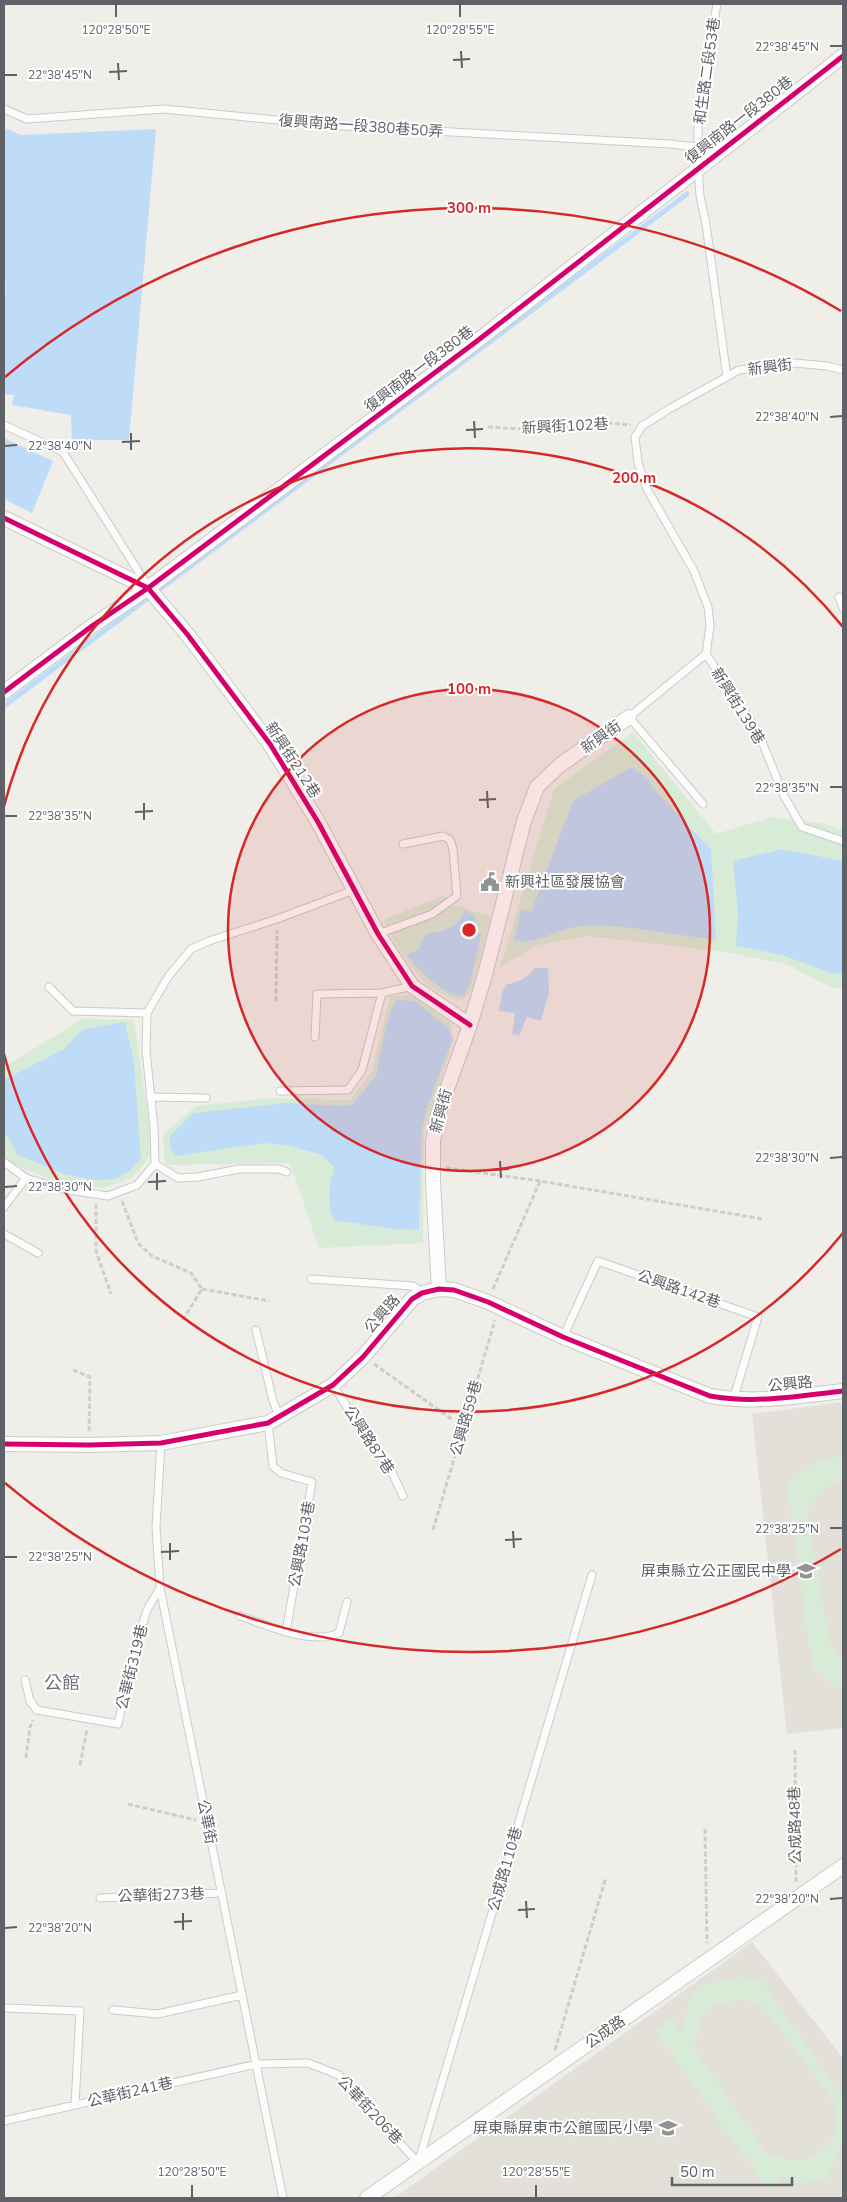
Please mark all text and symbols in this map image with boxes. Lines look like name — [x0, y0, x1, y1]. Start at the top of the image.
street label: 和生路二段53巷 — [690, 16, 724, 126]
text: 120°28'50"E — [81, 22, 151, 38]
text: 120°28'55"E — [425, 22, 495, 38]
text: 22°38'45"N — [755, 39, 819, 55]
text: 22°38'45"N — [28, 67, 92, 83]
street label: 復興南路一段380巷 — [681, 71, 797, 169]
street label: 復興南路一段380巷50弄 — [278, 110, 444, 142]
text: 300 m — [447, 198, 491, 218]
street label: 復興南路一段380巷 — [360, 321, 478, 417]
street label: 新興街 — [746, 354, 794, 380]
text: 22°38'40"N — [755, 409, 819, 425]
street label: 新興街102巷 — [521, 414, 609, 438]
text: 22°38'40"N — [28, 438, 92, 454]
text: 200 m — [612, 468, 656, 488]
street label: 新興街139巷 — [706, 664, 770, 748]
text: 100 m — [447, 679, 491, 699]
street label: 新興街 — [577, 716, 625, 758]
street label: 新興街212巷 — [261, 718, 325, 802]
text: 22°38'35"N — [755, 780, 819, 796]
text: 22°38'35"N — [28, 808, 92, 824]
public building icon: 新興社區發展協會 — [479, 871, 501, 893]
place label: 新興社區發展協會 — [505, 872, 625, 892]
centre of rings — [460, 921, 478, 939]
street label: 新興街 — [426, 1087, 456, 1135]
text: 22°38'30"N — [755, 1150, 819, 1166]
text: 22°38'30"N — [28, 1179, 92, 1195]
street label: 公興路142巷 — [635, 1265, 723, 1313]
street label: 公興路 — [360, 1290, 404, 1338]
street label: 公興路 — [767, 1372, 813, 1396]
street label: 公興路59巷 — [446, 1378, 486, 1458]
street label: 公興路87巷 — [339, 1402, 399, 1478]
street label: 公興路103巷 — [285, 1499, 319, 1589]
text: 22°38'25"N — [755, 1521, 819, 1537]
text: 22°38'25"N — [28, 1549, 92, 1565]
school or university icon: 屏東縣立公正國民中學 — [795, 1560, 817, 1582]
place label: 屏東縣立公正國民中學 — [641, 1561, 791, 1581]
street label: 公華街319巷 — [112, 1622, 152, 1712]
district label: 公館 — [44, 1671, 80, 1695]
street label: 公成路48巷 — [784, 1786, 806, 1864]
street label: 公華街 — [193, 1798, 221, 1846]
street label: 公成路110巷 — [483, 1824, 527, 1914]
street label: 公華街273巷 — [117, 1883, 205, 1907]
text: 22°38'20"N — [755, 1891, 819, 1907]
text: 22°38'20"N — [28, 1920, 92, 1936]
street label: 公成路 — [581, 2011, 629, 2053]
street label: 公華街206巷 — [333, 2071, 407, 2149]
street label: 公華街241巷 — [85, 2072, 175, 2112]
school or university icon: 屏東縣屏東市公館國民小學 — [657, 2117, 679, 2139]
place label: 屏東縣屏東市公館國民小學 — [473, 2118, 653, 2138]
scale bar — [672, 2154, 792, 2186]
text: 50 m — [680, 2162, 715, 2182]
text: 120°28'50"E — [157, 2164, 227, 2180]
text: 120°28'55"E — [501, 2164, 571, 2180]

